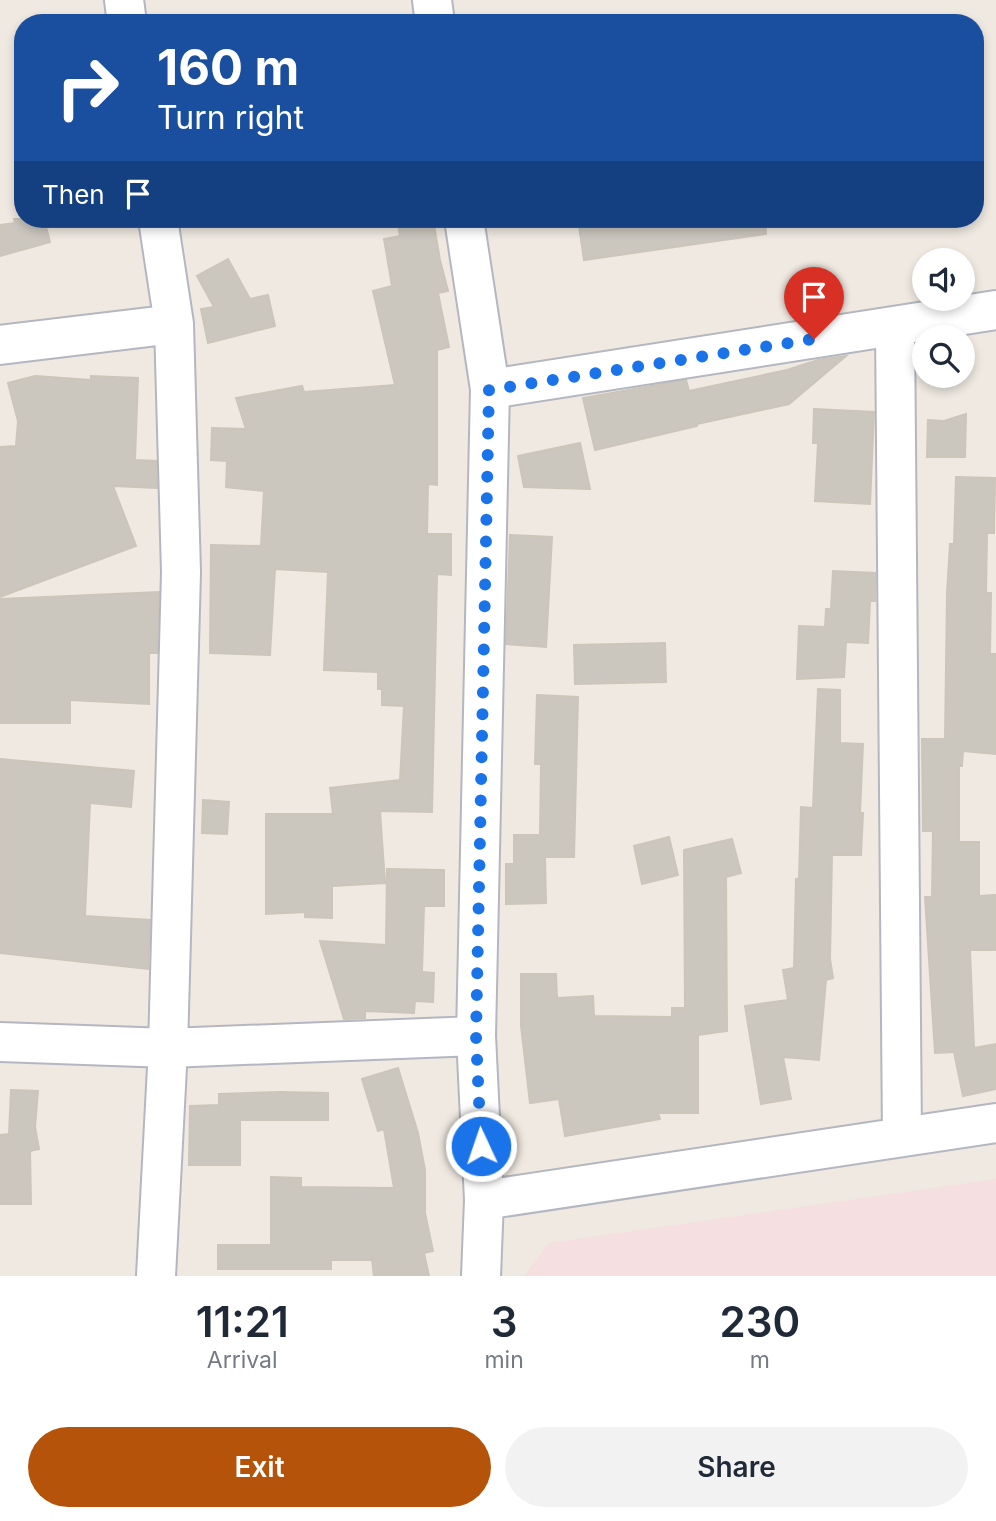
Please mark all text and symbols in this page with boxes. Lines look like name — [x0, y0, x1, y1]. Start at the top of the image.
text: 160 m — [157, 38, 299, 97]
icon: right — [42, 42, 133, 133]
text: Turn right — [157, 98, 304, 137]
icon: arrive — [119, 175, 157, 213]
text: Then — [42, 179, 105, 210]
map controls — [912, 248, 975, 388]
button: sound — [912, 248, 975, 311]
pin — [784, 267, 844, 339]
icon: arrive — [795, 278, 833, 316]
button: search — [912, 325, 975, 388]
position arrow — [444, 1109, 518, 1183]
text: 11:21 — [196, 1296, 289, 1347]
text: 3 — [491, 1296, 517, 1347]
text: 230 — [720, 1296, 800, 1347]
text: Arrival — [207, 1346, 278, 1374]
text: min — [484, 1346, 524, 1374]
text: m — [750, 1346, 770, 1374]
button: Exit — [28, 1427, 491, 1507]
button: Share — [505, 1427, 968, 1507]

